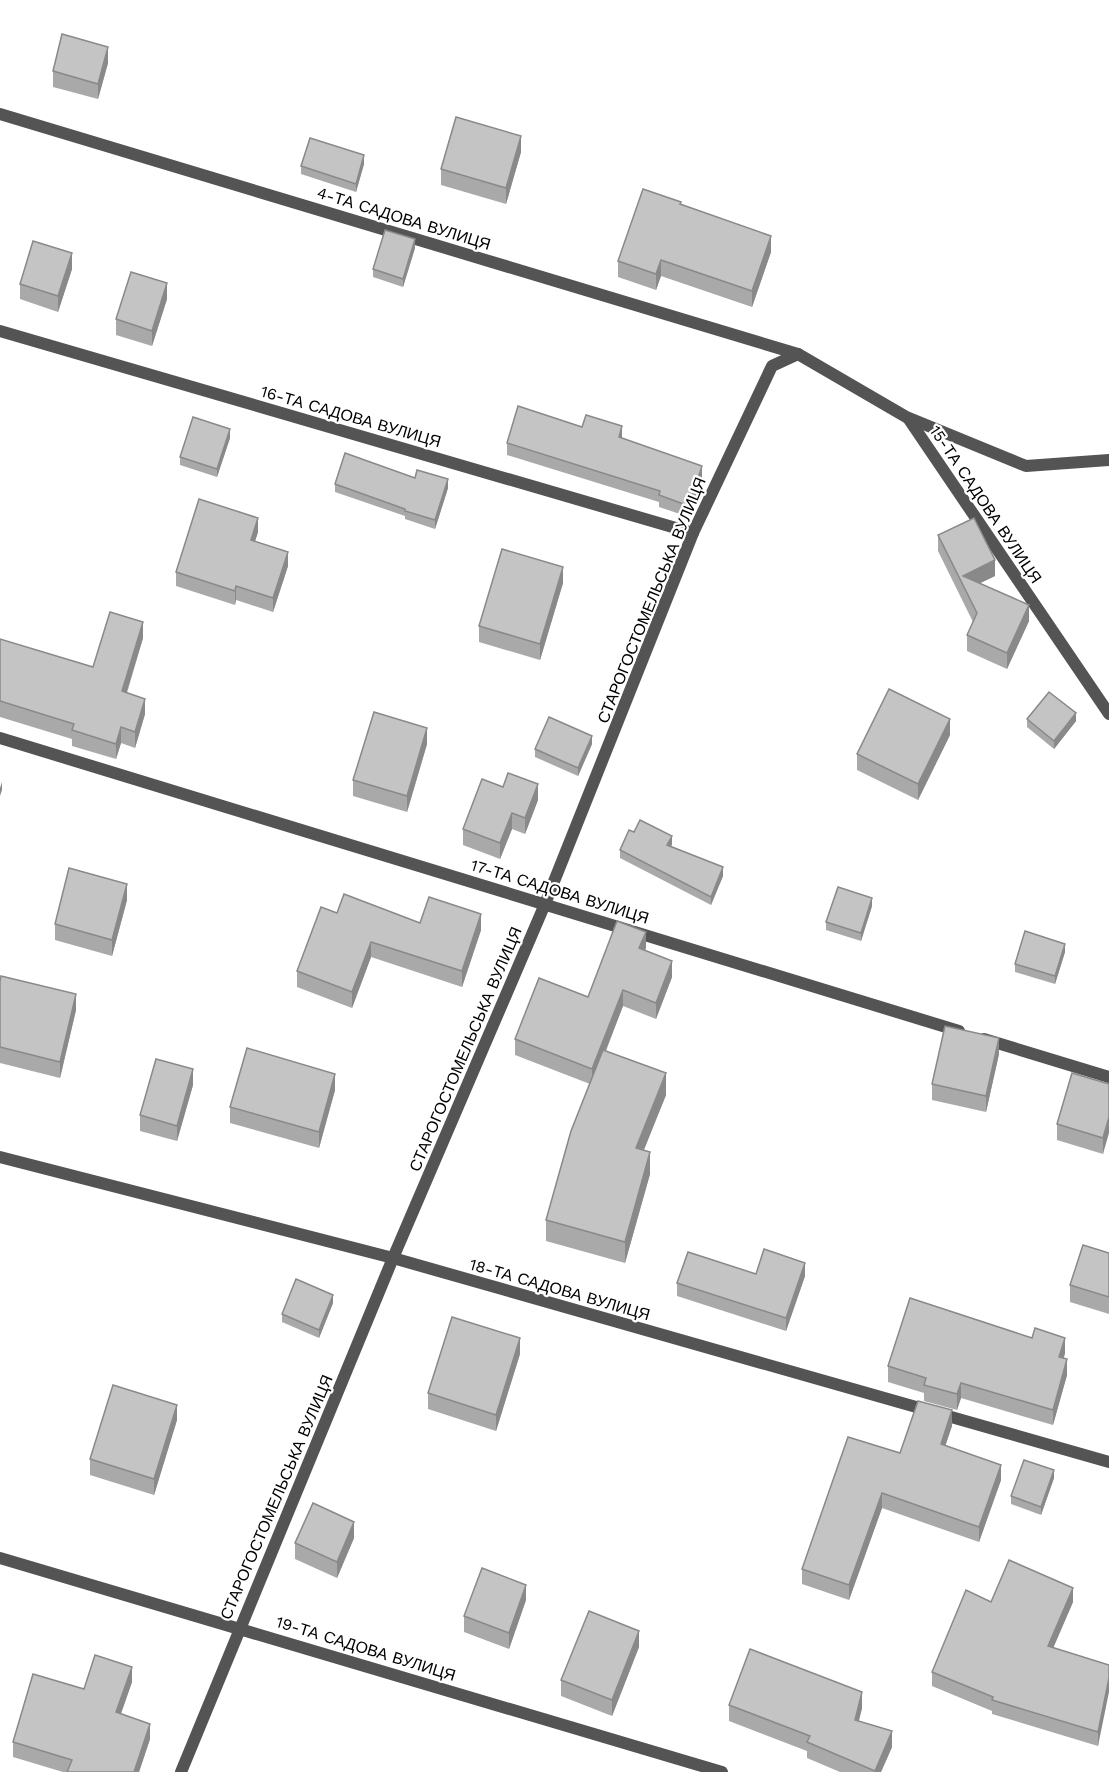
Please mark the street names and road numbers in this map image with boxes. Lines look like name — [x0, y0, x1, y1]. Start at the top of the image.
street label: 4-ТА САДОВА ВУЛИЦЯ — [315, 183, 493, 254]
street label: 16-ТА САДОВА ВУЛИЦЯ — [259, 382, 443, 451]
street label: 15-ТА САДОВА ВУЛИЦЯ — [926, 422, 1046, 587]
street label: СТАРОГОСТОМЕЛЬСЬКА ВУЛИЦЯ — [593, 474, 710, 726]
street label: 17-ТА САДОВА ВУЛИЦЯ — [469, 855, 651, 928]
street label: СТАРОГОСТОМЕЛЬСЬКА ВУЛИЦЯ — [405, 924, 526, 1174]
street label: 18-ТА САДОВА ВУЛИЦЯ — [467, 1255, 652, 1324]
street label: СТАРОГОСТОМЕЛЬСЬКА ВУЛИЦЯ — [216, 1372, 337, 1622]
street label: 19-ТА САДОВА ВУЛИЦЯ — [274, 1612, 458, 1685]

